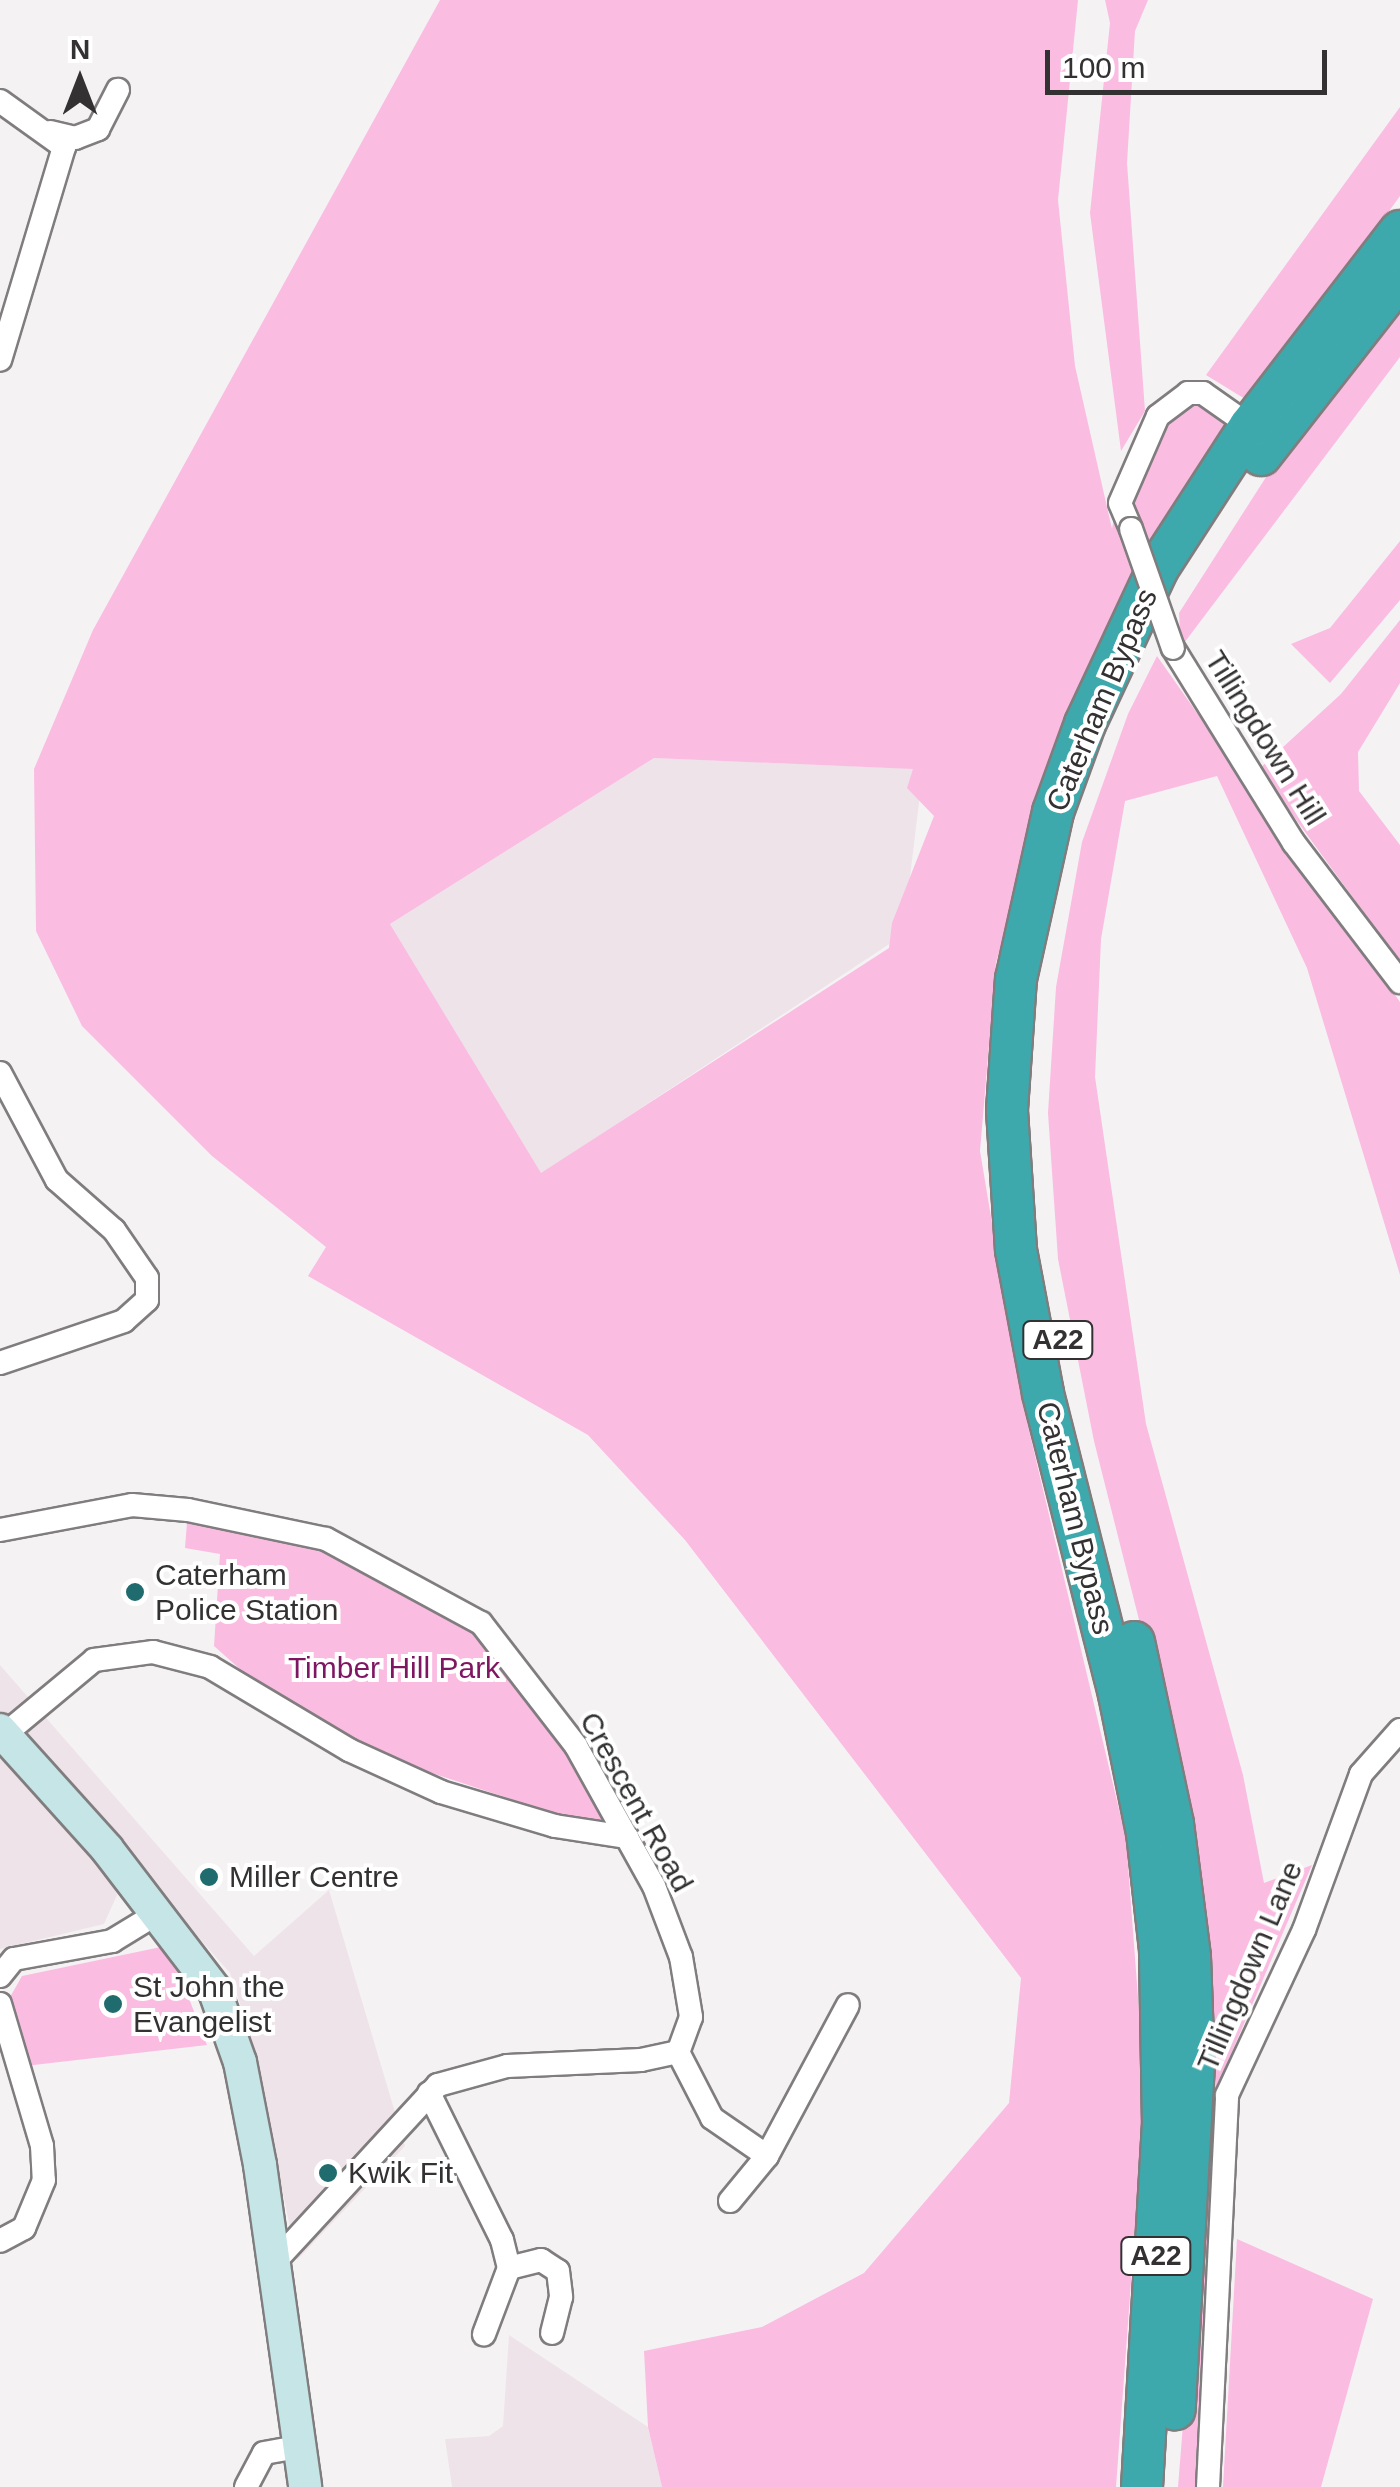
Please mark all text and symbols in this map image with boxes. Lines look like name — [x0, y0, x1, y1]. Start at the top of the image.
north arrow — [30, 30, 130, 130]
scale bar — [1050, 30, 1332, 92]
text: N — [70, 34, 90, 65]
text: 100 m — [1062, 51, 1145, 84]
street label: Caterham Bypass — [1039, 583, 1165, 817]
street label: Tillingdown Hill — [1197, 644, 1333, 832]
road number: A22 — [1020, 1317, 1096, 1363]
street label: Caterham Bypass — [1029, 1398, 1121, 1638]
place label: Caterham Police Station — [155, 1557, 338, 1628]
marker: Caterham Police Station — [124, 1581, 146, 1603]
park label: Timber Hill Park — [288, 1650, 500, 1686]
street label: Crescent Road — [572, 1706, 700, 1898]
street label: Tillingdown Lane — [1190, 1856, 1310, 2076]
place label: Miller Centre — [229, 1859, 399, 1895]
marker: Miller Centre — [198, 1866, 220, 1888]
place label: St John the Evangelist — [133, 1969, 285, 2040]
marker: St John the Evangelist — [102, 1993, 124, 2015]
place label: Kwik Fit — [348, 2155, 453, 2191]
marker: Kwik Fit — [317, 2162, 339, 2184]
road number: A22 — [1118, 2233, 1194, 2279]

